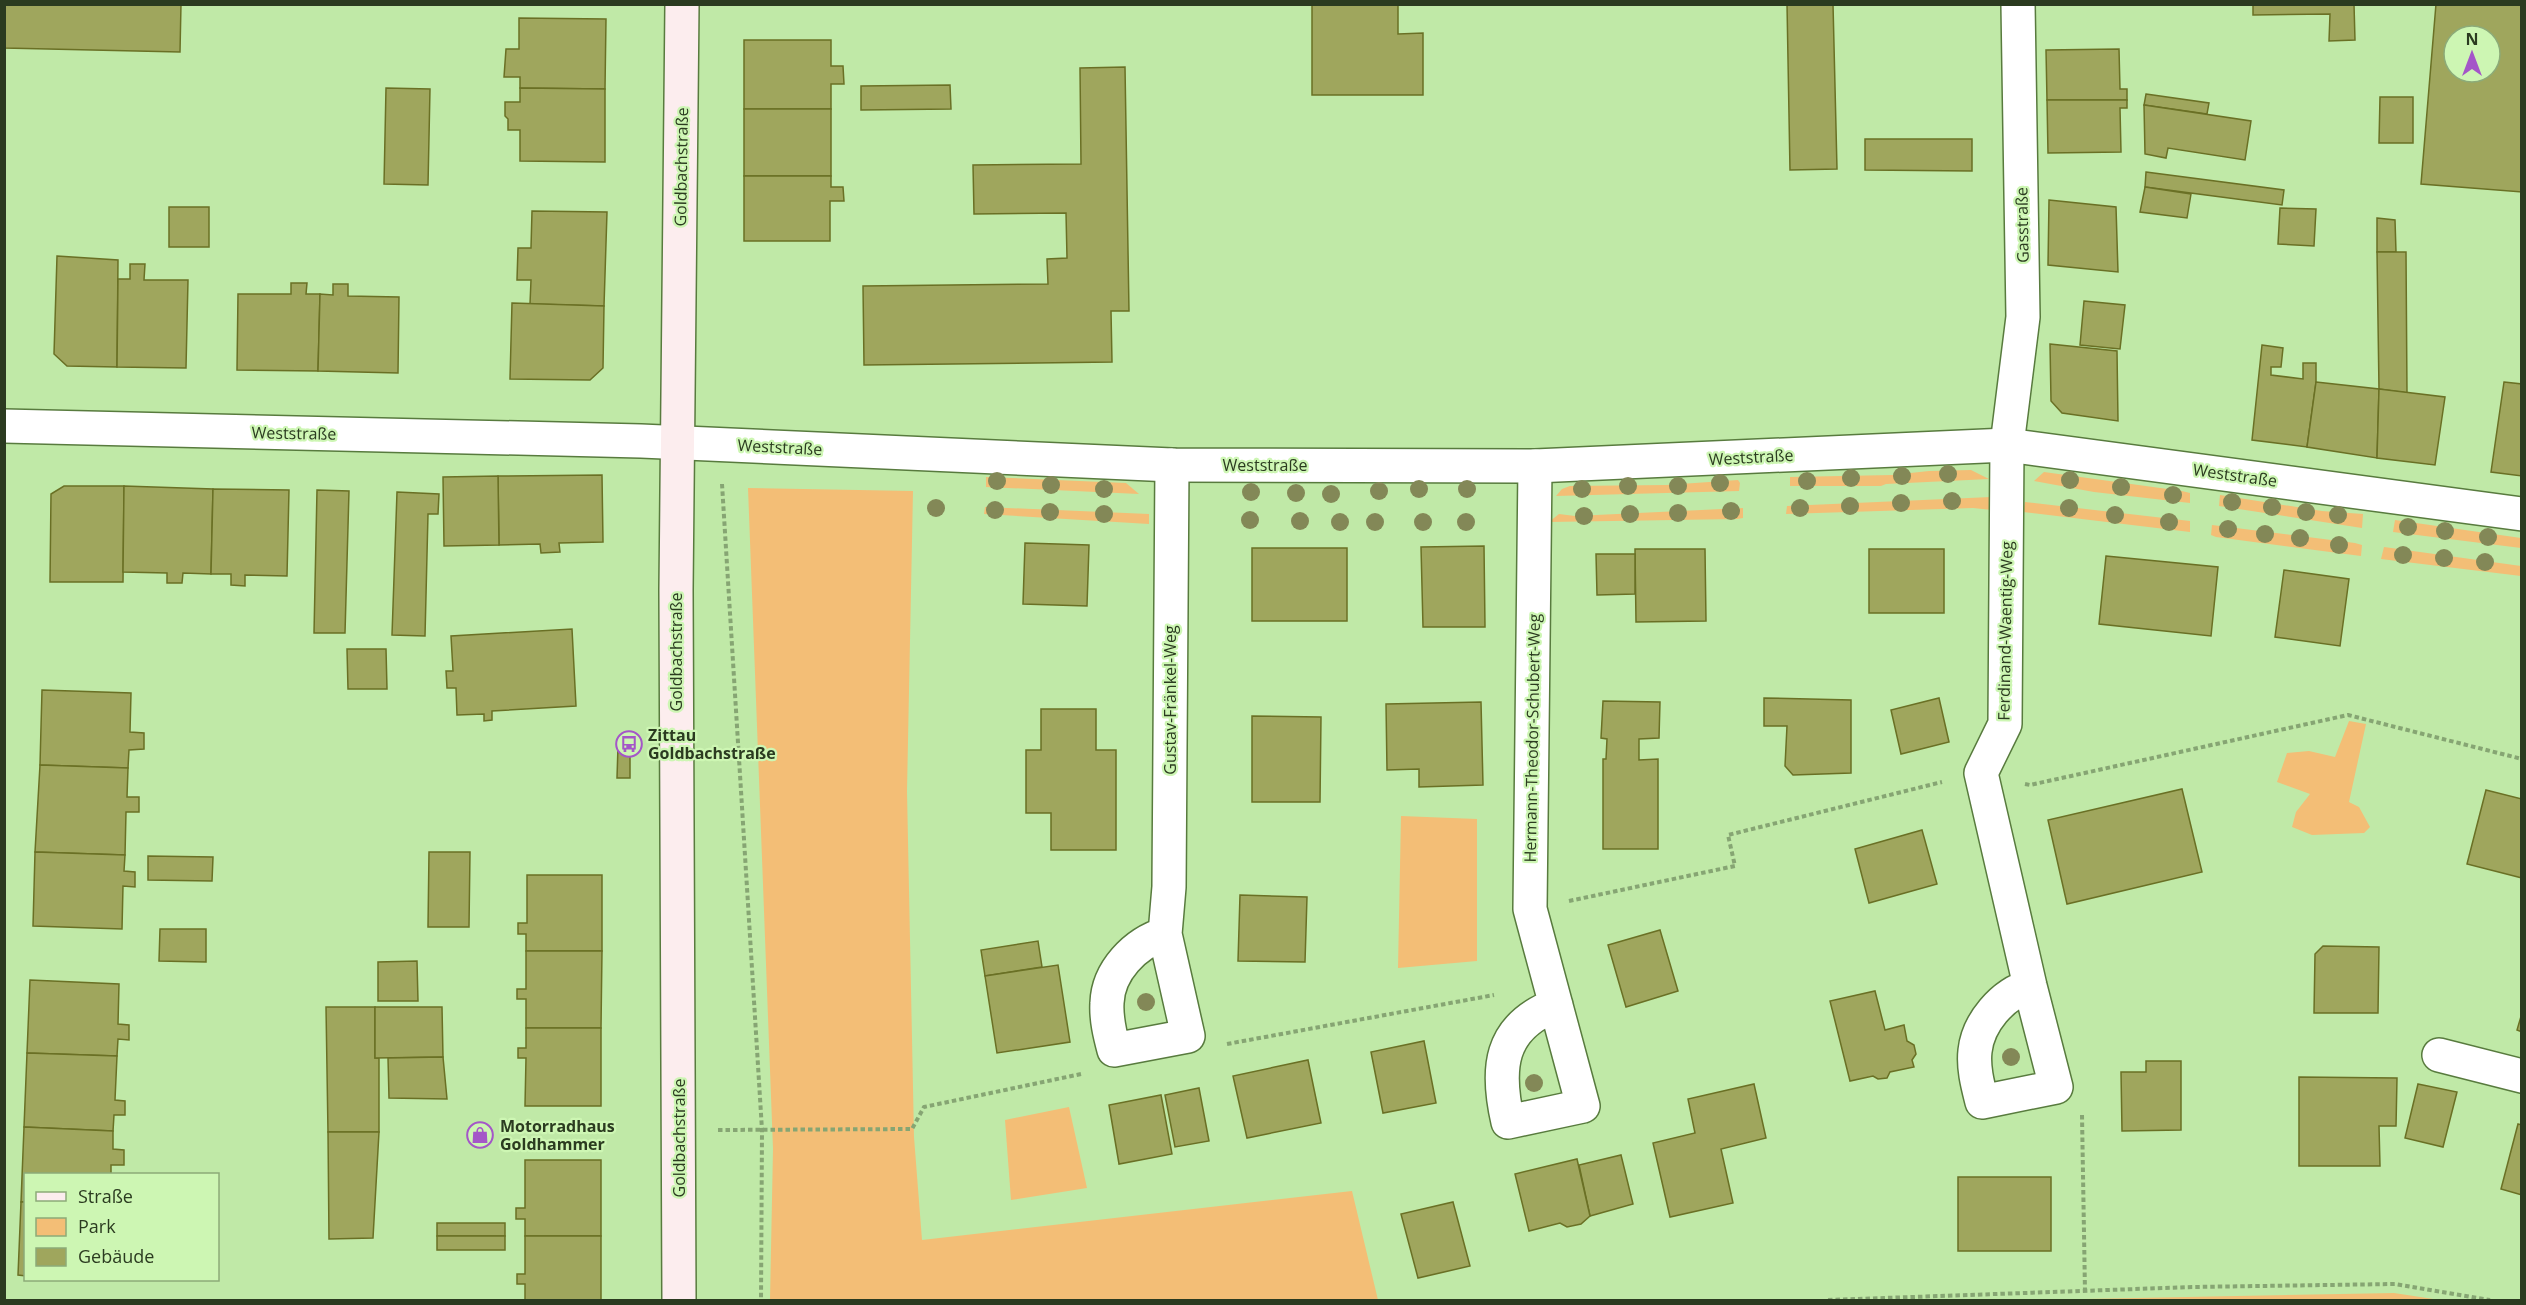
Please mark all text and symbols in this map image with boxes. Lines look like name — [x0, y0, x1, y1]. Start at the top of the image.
north arrow — [2442, 24, 2502, 84]
text: N — [2465, 28, 2479, 50]
street label: Goldbachstraße — [669, 107, 693, 227]
street label: Gasstraße — [2010, 187, 2034, 263]
street label: Weststraße — [251, 421, 337, 445]
street label: Weststraße — [737, 434, 823, 460]
street label: Weststraße — [1708, 444, 1794, 470]
street label: Weststraße — [1223, 454, 1307, 476]
street label: Weststraße — [2191, 458, 2279, 492]
street label: Ferdinand-Waentig-Weg — [1992, 541, 2018, 721]
street label: Goldbachstraße — [665, 593, 687, 711]
street label: Hermann-Theodor-Schubert-Weg — [1519, 613, 1545, 863]
street label: Gustav-Fränkel-Weg — [1159, 625, 1181, 775]
place label: Zittau Goldbachstraße — [648, 724, 776, 764]
bus stop icon: Zittau Goldbachstraße — [614, 729, 644, 759]
street label: Goldbachstraße — [668, 1079, 690, 1197]
place label: Motorradhaus Goldhammer — [500, 1115, 615, 1155]
shop icon: Motorradhaus Goldhammer — [465, 1120, 495, 1150]
legend — [24, 1173, 219, 1281]
text: Straße — [78, 1184, 133, 1208]
text: Park — [78, 1214, 116, 1238]
text: Gebäude — [78, 1244, 154, 1268]

